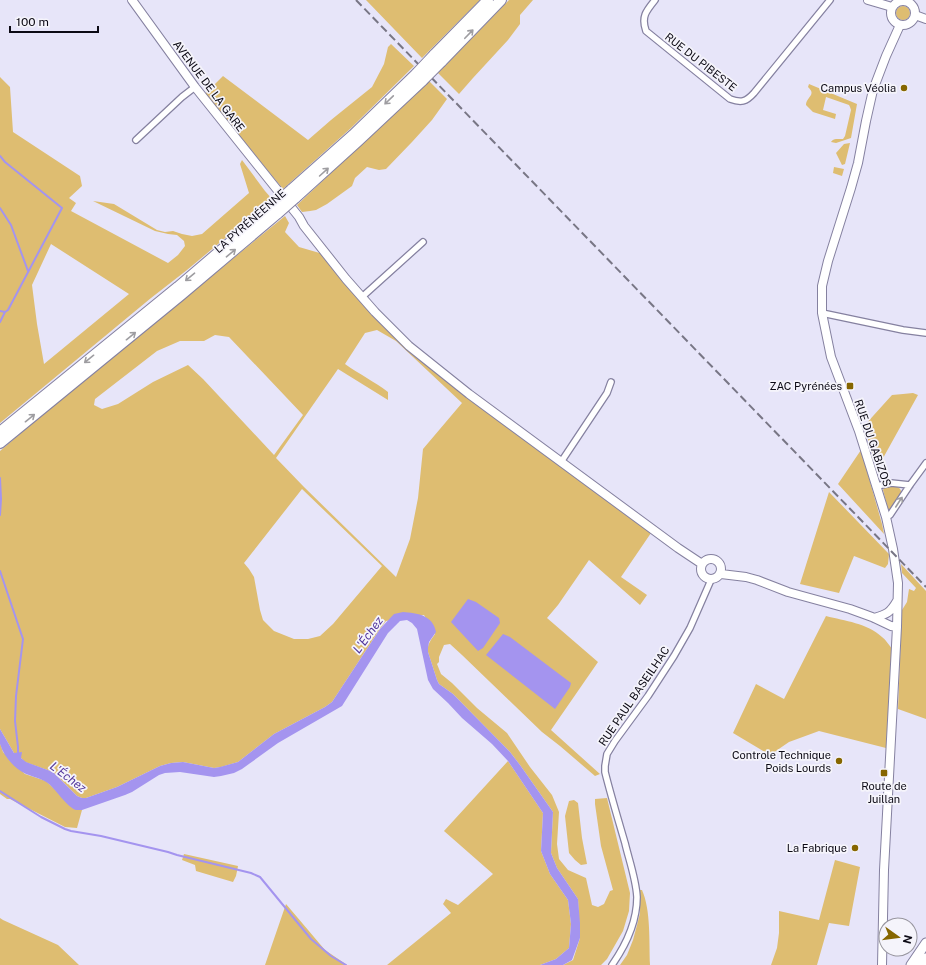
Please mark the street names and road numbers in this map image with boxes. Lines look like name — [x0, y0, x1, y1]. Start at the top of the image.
street label: RUE DU PIBESTE — [663, 30, 739, 94]
street label: AVENUE DE LA GARE — [171, 38, 247, 134]
street label: LA PYRÉNÉENNE — [211, 186, 288, 255]
street label: RUE DU GABIZOS — [852, 398, 894, 488]
street label: RUE PAUL BASEILHAC — [596, 644, 672, 748]

